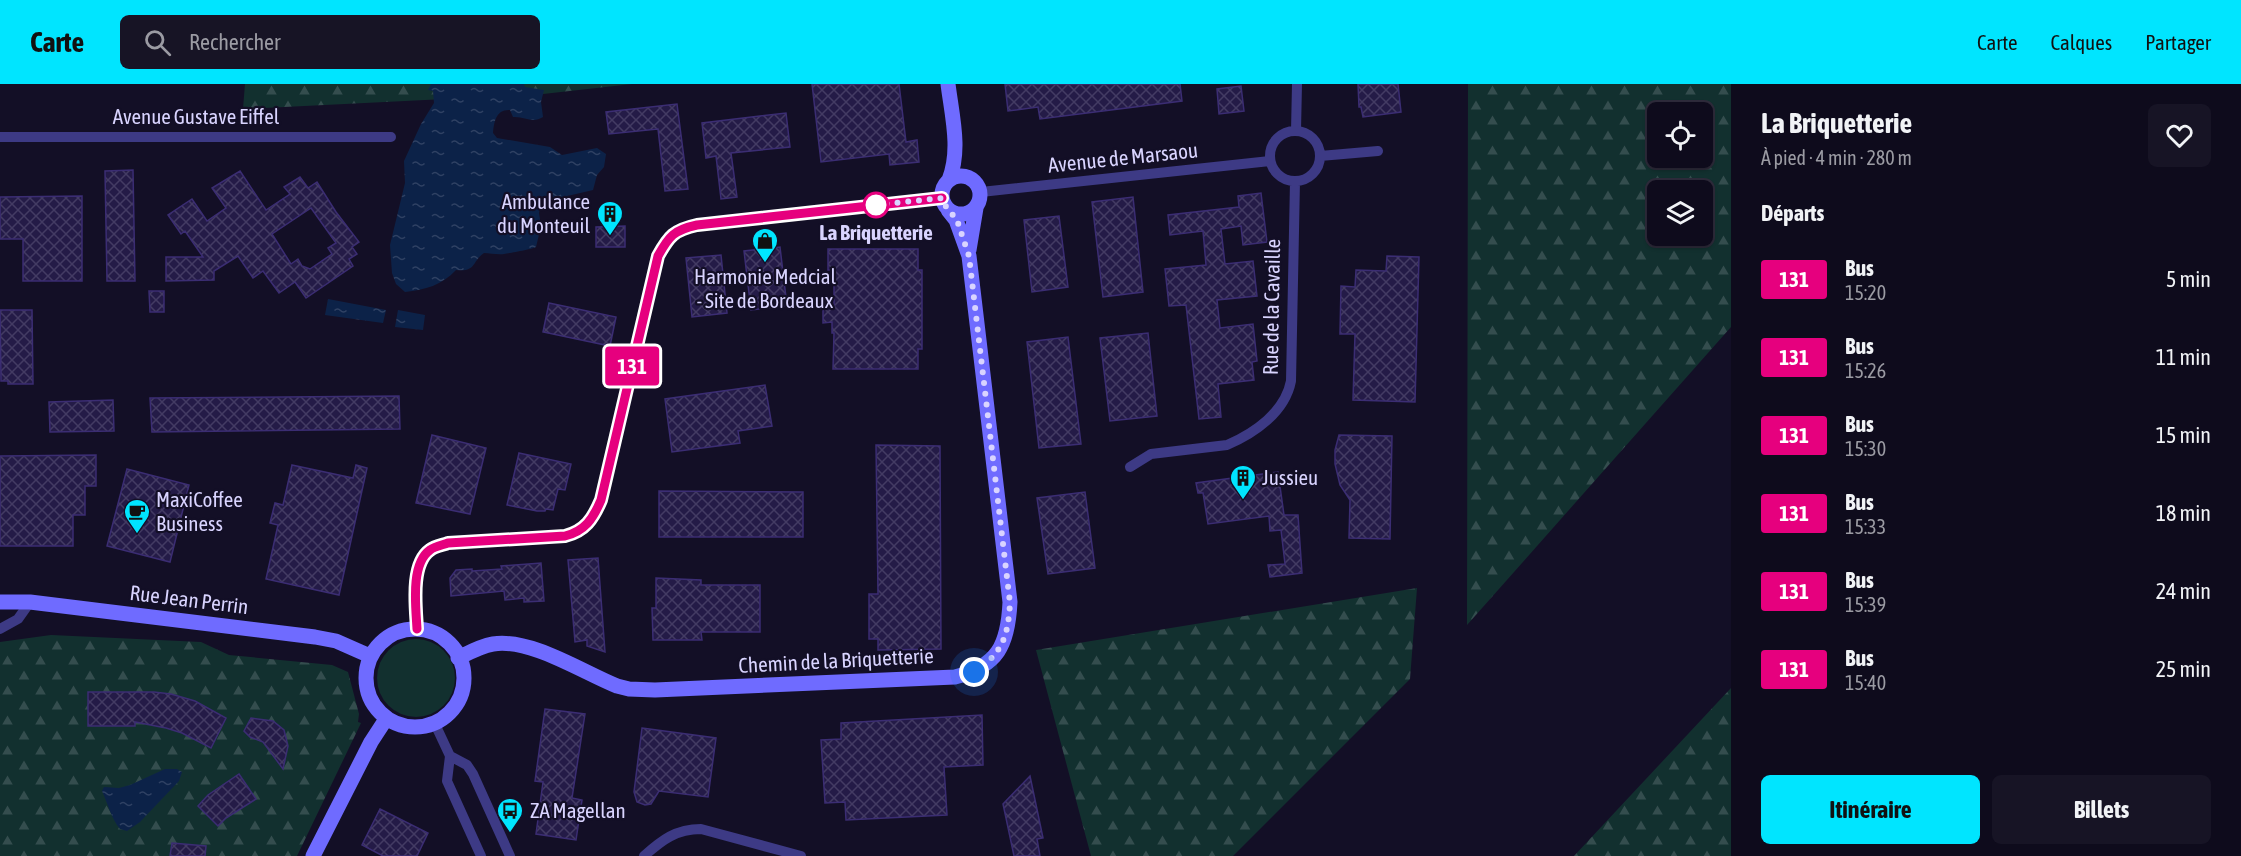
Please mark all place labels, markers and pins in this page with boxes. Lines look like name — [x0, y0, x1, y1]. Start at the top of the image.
place label: Ambulance du Monteuil — [497, 189, 590, 237]
marker: La Briquetterie — [863, 192, 889, 218]
building icon: Ambulance du Monteuil — [595, 199, 625, 237]
place label: La Briquetterie — [819, 220, 933, 244]
shop icon: Harmonie Medcial - Site de Bordeaux — [750, 226, 780, 264]
place label: Harmonie Medcial - Site de Bordeaux — [694, 264, 836, 312]
building icon: Jussieu — [1228, 463, 1258, 501]
place label: Jussieu — [1262, 465, 1318, 489]
place label: MaxiCoffee Business — [156, 487, 243, 535]
cafe icon: MaxiCoffee Business — [122, 497, 152, 535]
bus stop icon: ZA Magellan — [495, 796, 525, 834]
place label: ZA Magellan — [530, 798, 626, 822]

